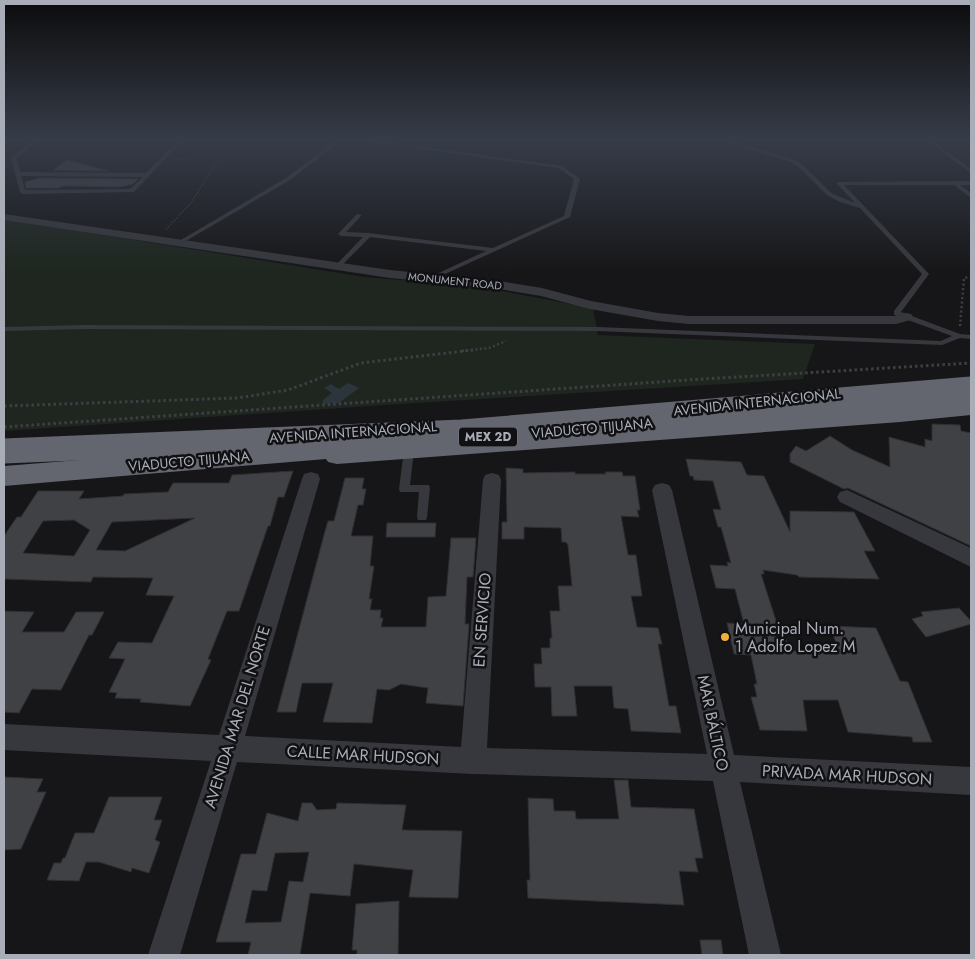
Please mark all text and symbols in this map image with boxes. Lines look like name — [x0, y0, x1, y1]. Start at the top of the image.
street label: MONUMENT ROAD — [407, 268, 503, 294]
street label: AVENIDA INTERNACIONAL — [672, 383, 842, 421]
street label: VIADUCTO TIJUANA — [530, 413, 654, 443]
street label: AVENIDA INTERNACIONAL — [268, 416, 438, 448]
road number: MEX 2D — [459, 428, 517, 447]
street label: VIADUCTO TIJUANA — [127, 446, 251, 476]
street label: EN SERVICIO — [467, 572, 497, 668]
place label: Municipal Num. 1 Adolfo Lopez M — [735, 617, 855, 658]
street label: AVENIDA MAR DEL NORTE — [198, 623, 276, 811]
marker: Municipal Num. 1 Adolfo Lopez M — [719, 631, 731, 643]
street label: MAR BÁLTICO — [692, 673, 734, 773]
street label: CALLE MAR HUDSON — [286, 740, 440, 770]
street label: PRIVADA MAR HUDSON — [761, 759, 933, 791]

